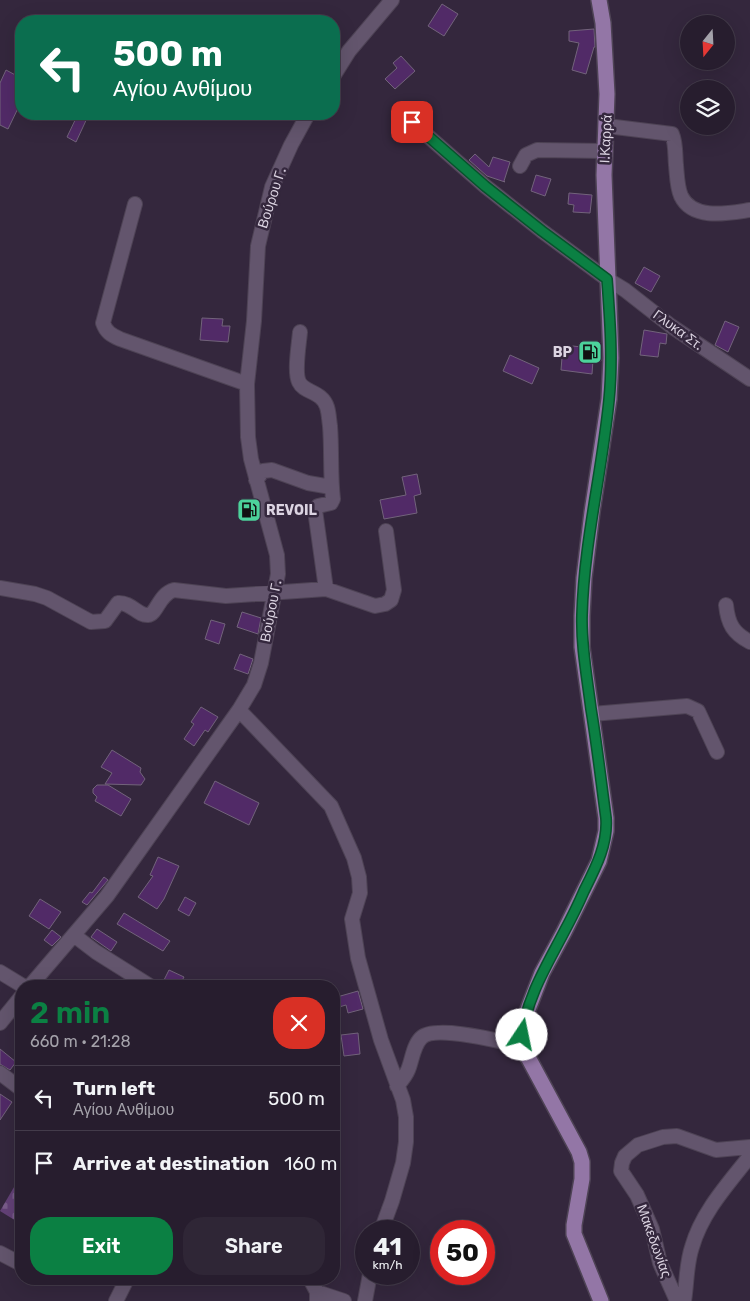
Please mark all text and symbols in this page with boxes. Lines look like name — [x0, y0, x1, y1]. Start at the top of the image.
north arrow — [680, 15, 735, 70]
map controls — [680, 15, 735, 135]
text: 500 m — [113, 33, 223, 75]
icon: left — [30, 35, 95, 100]
text: Αγίου Ανθίμου — [113, 75, 252, 102]
button: layers — [680, 80, 735, 135]
pin — [391, 101, 433, 143]
icon: arrive — [398, 108, 426, 136]
street label: Ι.Καρρά — [596, 114, 616, 164]
street label: Βούρου Γ. — [254, 165, 290, 231]
street label: Γλυκα Στ. — [650, 306, 706, 354]
fuel station icon: BP — [577, 339, 603, 365]
place label: BP — [553, 344, 573, 361]
fuel station icon: REVOIL — [236, 497, 262, 523]
place label: REVOIL — [266, 502, 317, 519]
street label: Βούρου Γ. — [257, 579, 285, 643]
text: 2 min — [30, 995, 110, 1031]
button: close — [273, 997, 325, 1049]
position arrow — [495, 1008, 547, 1060]
text: 660 m · 21:28 — [30, 1032, 131, 1051]
text: Turn left — [73, 1077, 155, 1100]
icon: left — [30, 1084, 58, 1112]
text: 500 m — [268, 1087, 325, 1110]
text: Αγίου Ανθίμου — [73, 1100, 174, 1119]
icon: arrive — [30, 1149, 58, 1177]
text: Arrive at destination — [73, 1152, 269, 1175]
text: 160 m — [284, 1152, 337, 1175]
street label: Μακεδωνίας — [633, 1202, 675, 1280]
button: Exit — [30, 1217, 173, 1275]
button: Share — [183, 1217, 325, 1275]
speed limit sign: 50 — [430, 1220, 495, 1285]
text: 41 — [373, 1232, 402, 1261]
text: km/h — [373, 1258, 402, 1272]

